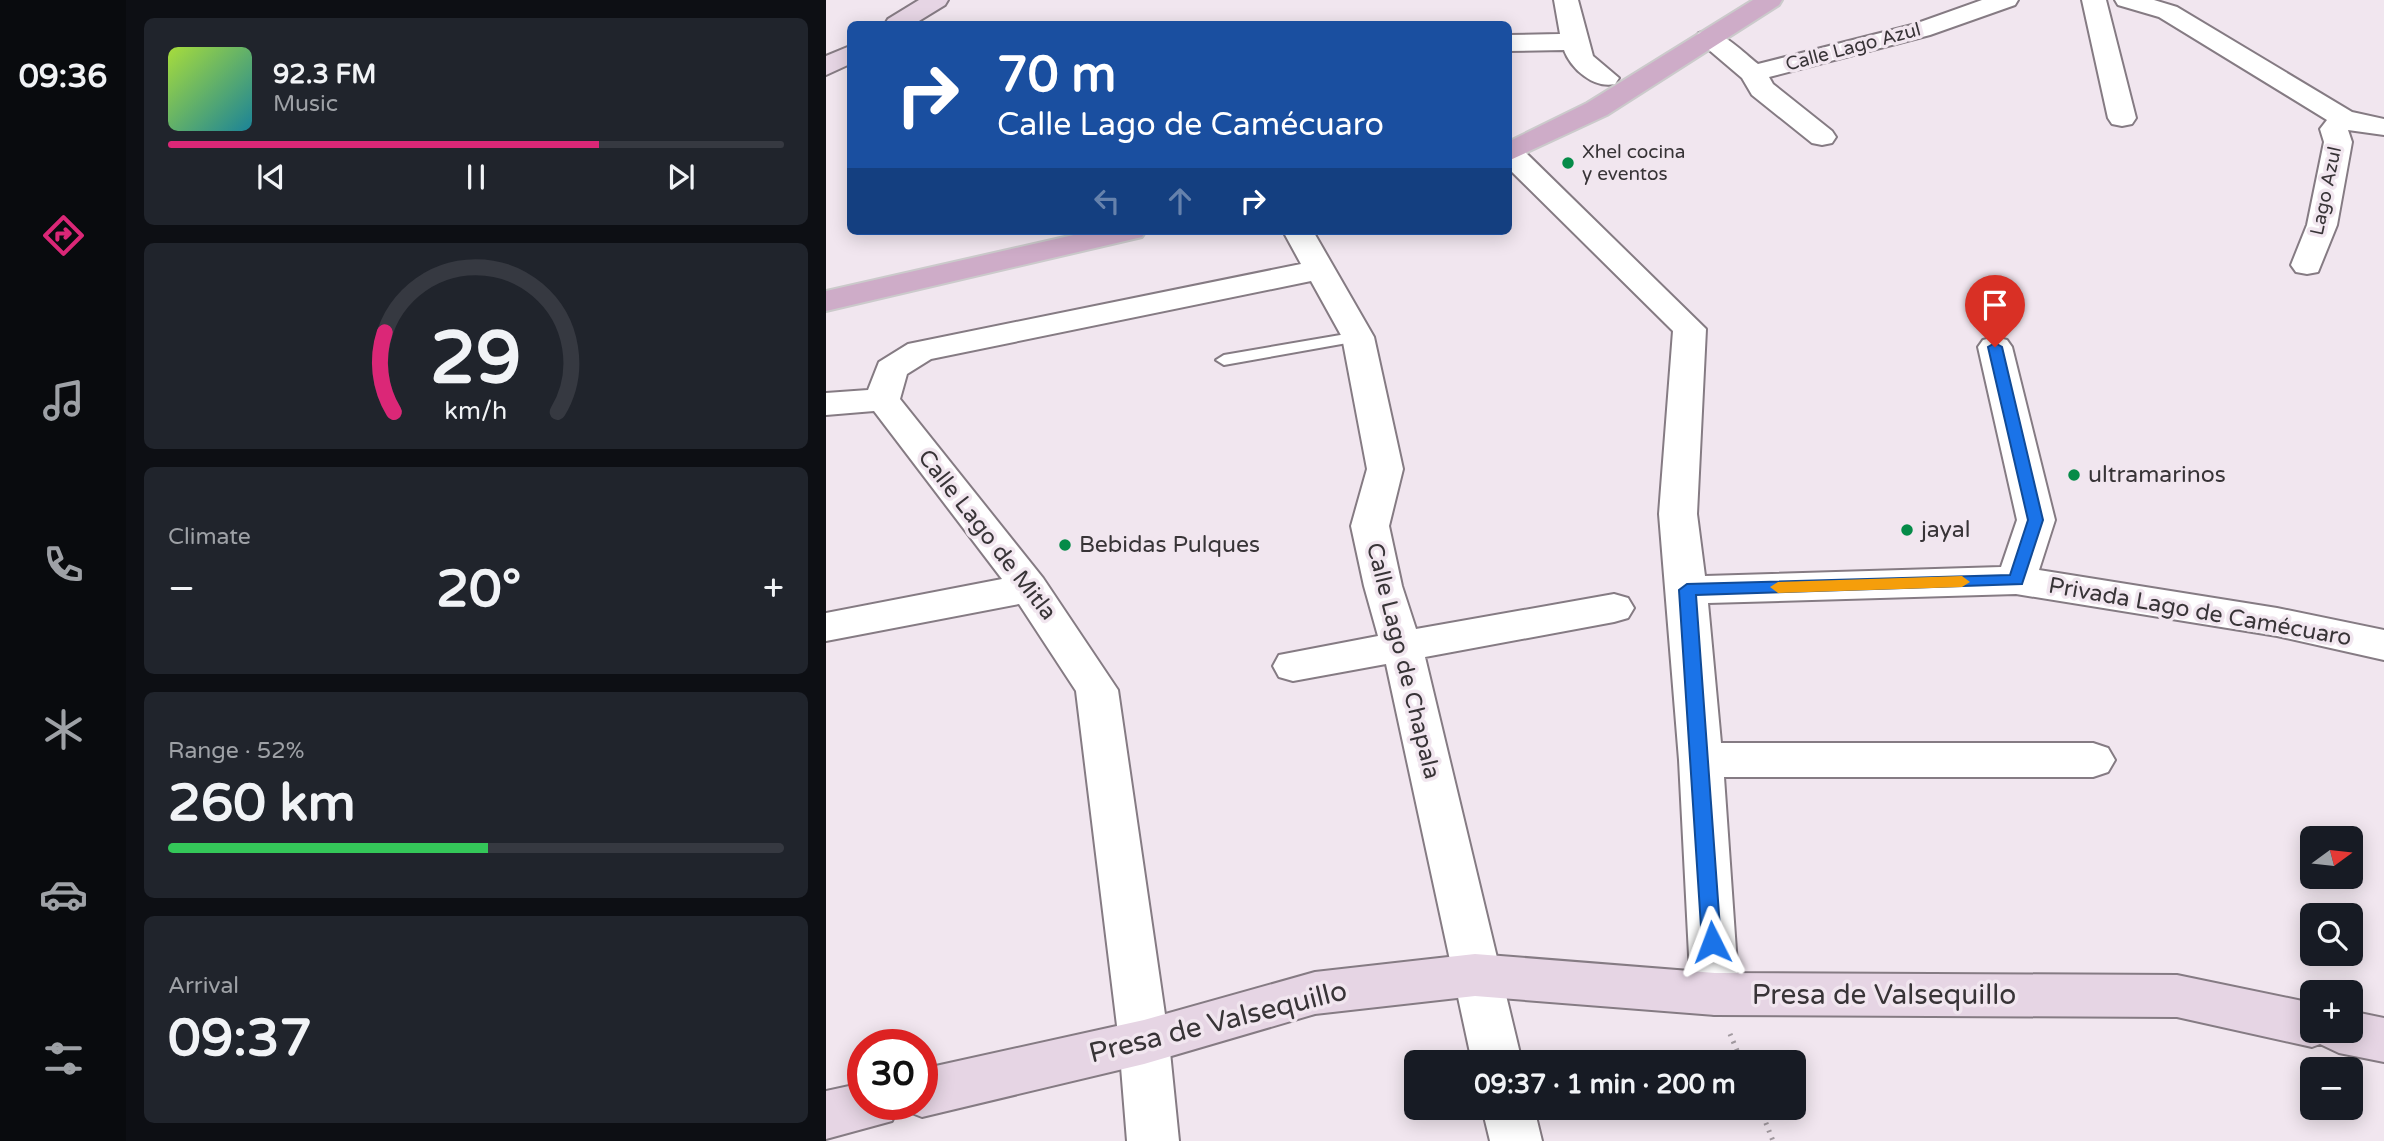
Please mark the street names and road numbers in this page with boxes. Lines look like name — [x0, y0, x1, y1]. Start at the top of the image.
street label: Calle Lago Azul — [1783, 18, 1923, 76]
street label: Lago Azul — [2306, 145, 2346, 237]
street label: Calle Lago de Mitla — [912, 444, 1062, 626]
street label: Calle Lago de Chapala — [1360, 540, 1446, 782]
street label: Privada Lago de Camécuaro — [2046, 572, 2354, 652]
street label: Presa de Valsequillo — [1086, 974, 1350, 1070]
street label: Presa de Valsequillo — [1752, 978, 2016, 1012]

